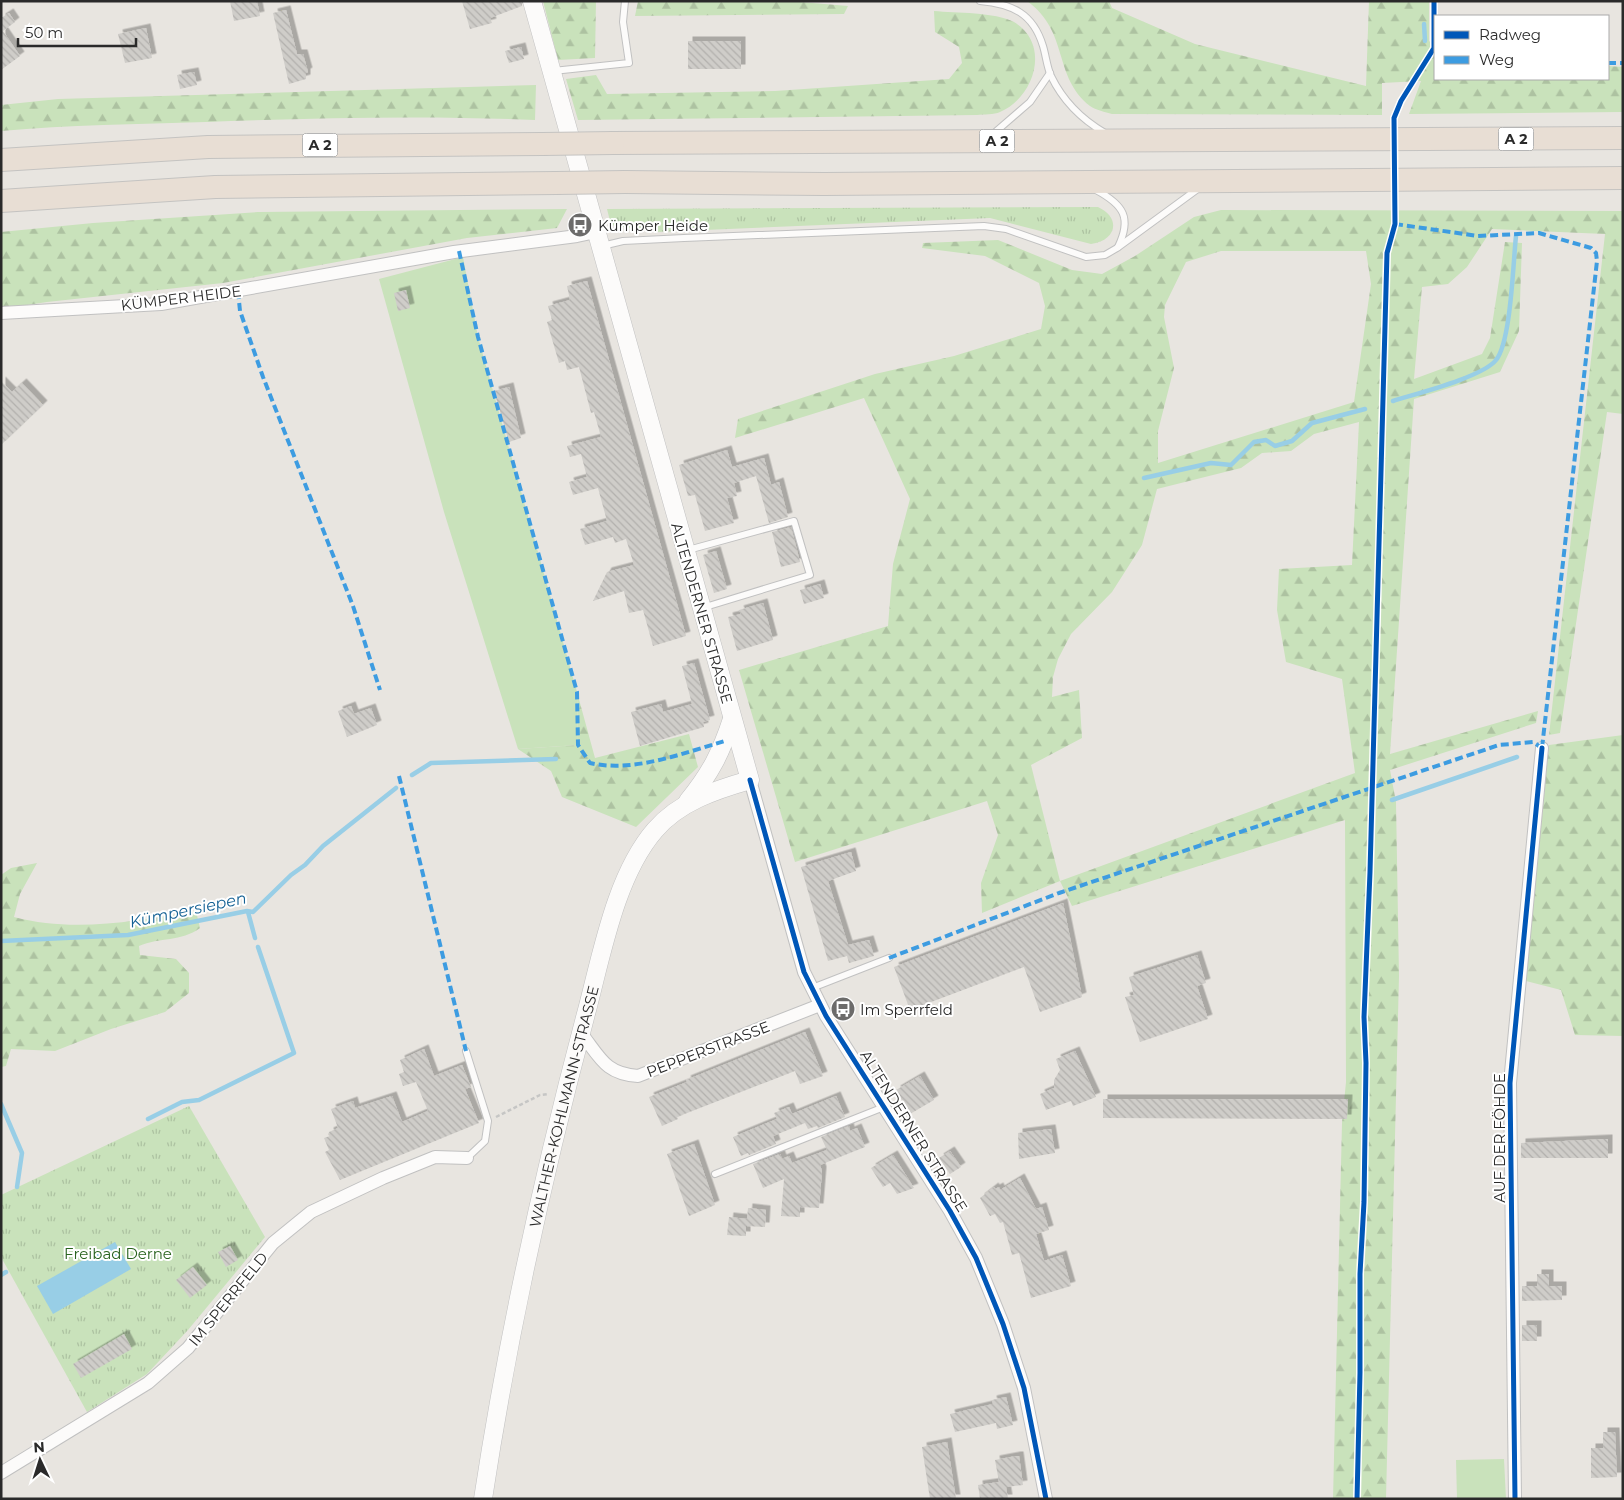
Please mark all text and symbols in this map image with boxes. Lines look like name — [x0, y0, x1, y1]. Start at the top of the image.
scale bar — [18, 15, 135, 47]
legend — [1434, 15, 1609, 80]
text: 50 m — [25, 23, 63, 42]
text: Radweg — [1479, 25, 1541, 44]
text: Weg — [1479, 50, 1514, 69]
road number: A 2 — [1498, 128, 1534, 150]
road number: A 2 — [980, 130, 1014, 152]
road number: A 2 — [302, 134, 338, 156]
bus stop icon: Kümper Heide — [567, 212, 593, 238]
place label: Kümper Heide — [598, 216, 708, 235]
street label: KÜMPER HEIDE — [120, 281, 242, 315]
street label: ALTENDERNER STRASSE — [667, 520, 737, 706]
water label: Kümpersiepen — [128, 888, 248, 932]
street label: WALTHER-KOHLMANN-STRASSE — [525, 983, 602, 1229]
bus stop icon: Im Sperrfeld — [830, 996, 856, 1022]
place label: Im Sperrfeld — [860, 1000, 953, 1019]
street label: PEPPERSTRASSE — [644, 1017, 772, 1081]
street label: ALTENDERNER STRASSE — [856, 1047, 972, 1215]
street label: AUF DER FÖHDE — [1490, 1073, 1509, 1203]
park label: Freibad Derne — [64, 1244, 172, 1263]
street label: IM SPERRFELD — [184, 1248, 272, 1350]
north arrow — [15, 1435, 65, 1485]
text: N — [33, 1438, 45, 1456]

